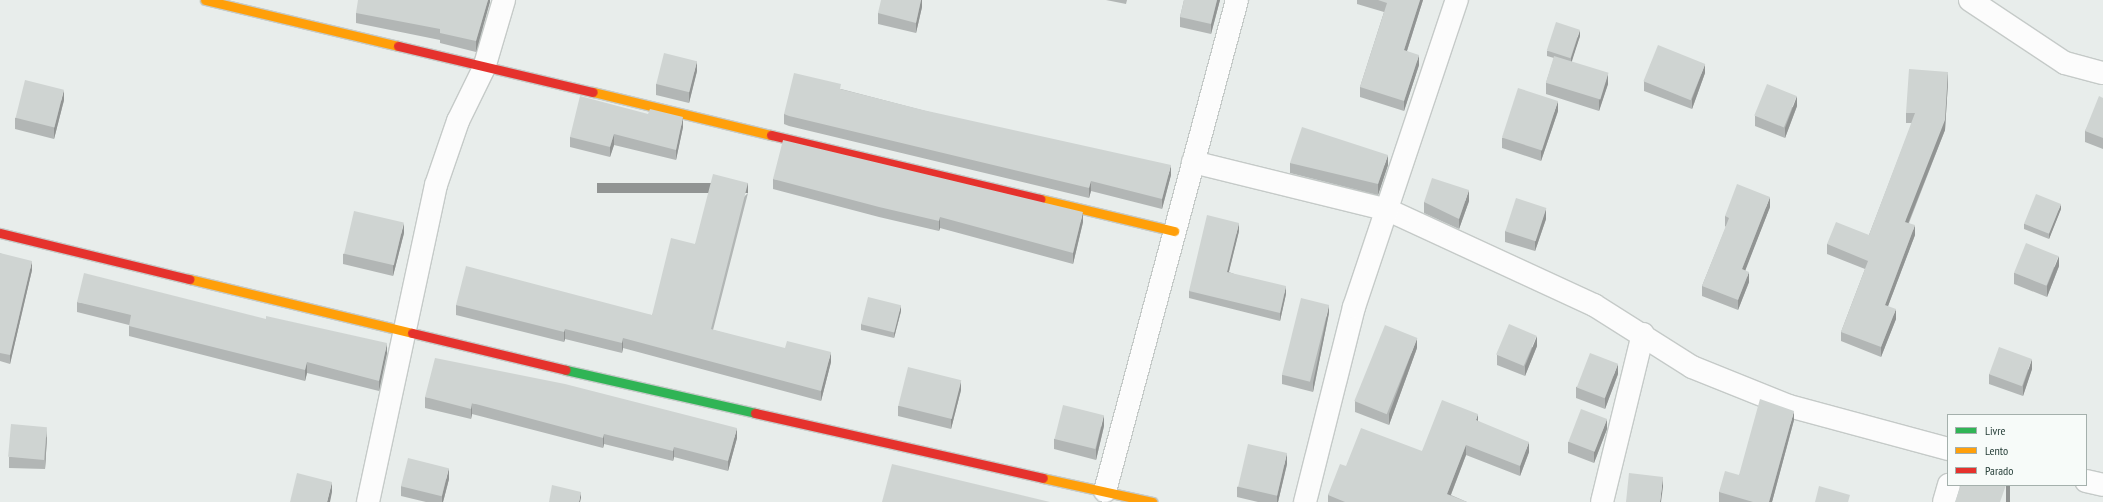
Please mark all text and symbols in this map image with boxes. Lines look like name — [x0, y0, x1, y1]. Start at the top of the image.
legend — [1947, 414, 2087, 486]
text: Livre — [1985, 423, 2005, 438]
text: Lento — [1985, 443, 2008, 458]
text: Parado — [1985, 463, 2013, 478]

